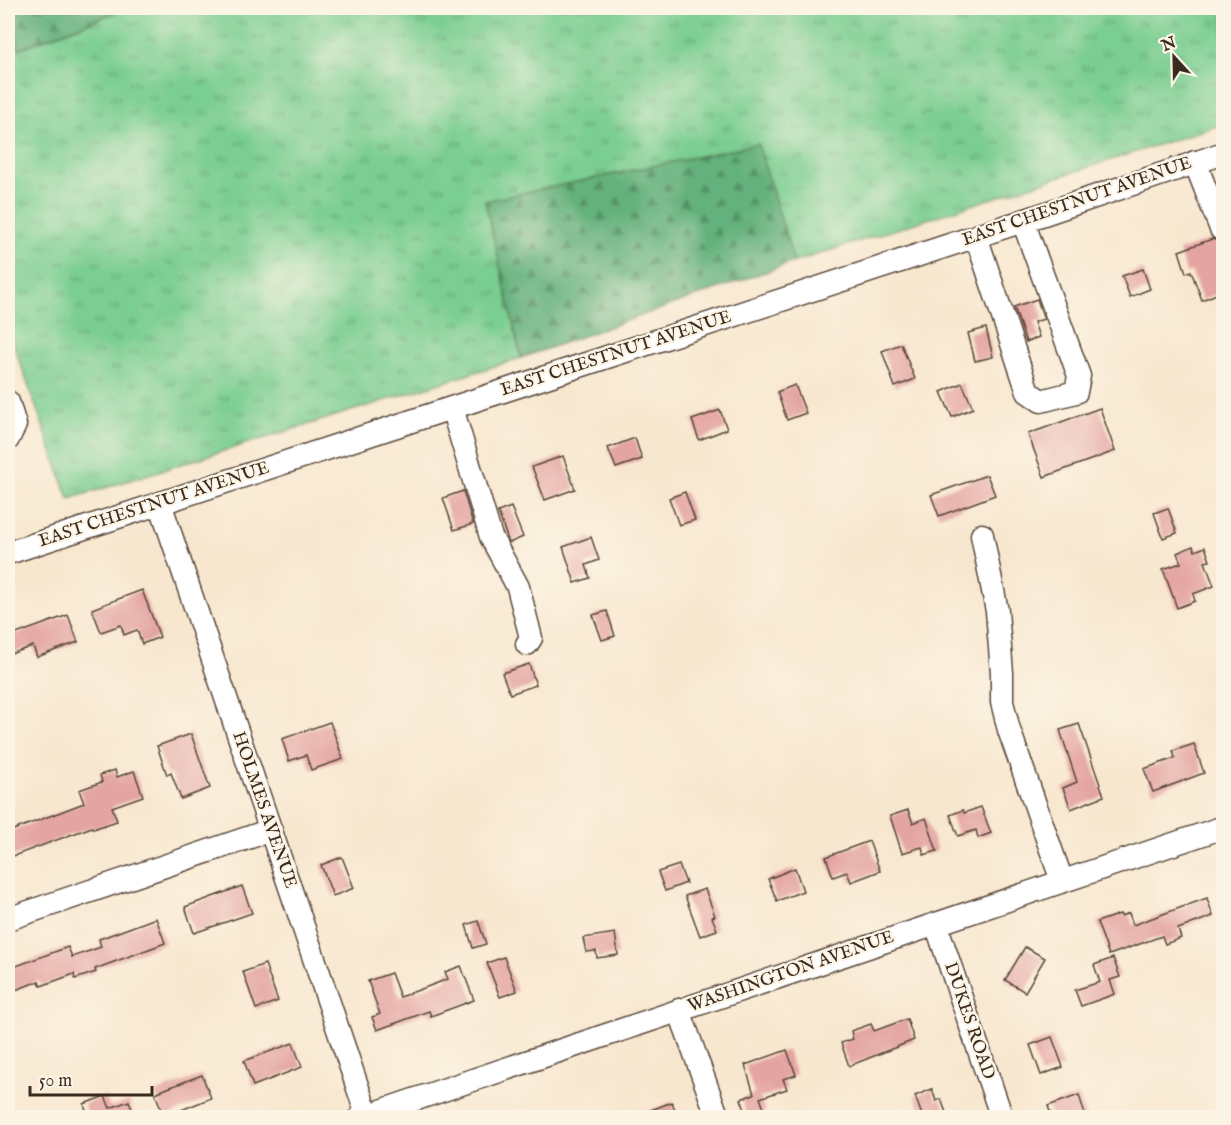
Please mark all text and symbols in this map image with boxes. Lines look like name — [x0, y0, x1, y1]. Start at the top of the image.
north arrow — [1144, 27, 1204, 87]
text: N — [1158, 33, 1179, 57]
street label: EAST CHESTNUT AVENUE — [959, 152, 1195, 252]
street label: EAST CHESTNUT AVENUE — [498, 306, 734, 402]
street label: EAST CHESTNUT AVENUE — [36, 457, 272, 553]
street label: HOLMES AVENUE — [226, 729, 302, 891]
street label: WASHINGTON AVENUE — [685, 926, 897, 1018]
street label: DUKES ROAD — [938, 959, 1000, 1083]
scale bar — [30, 1059, 152, 1097]
text: 50 m — [39, 1070, 72, 1093]

